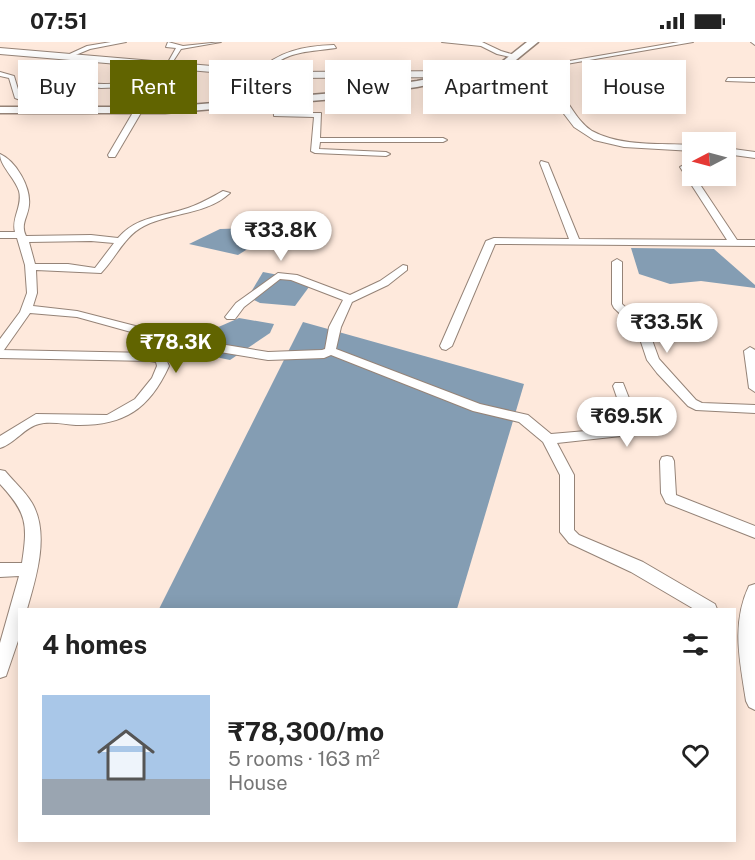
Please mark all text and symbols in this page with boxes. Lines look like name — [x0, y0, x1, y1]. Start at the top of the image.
text: 07:51 — [30, 8, 88, 34]
chip: Buy — [18, 60, 98, 114]
chip: Rent — [110, 60, 197, 114]
chip: Filters — [209, 60, 313, 114]
chip: New — [325, 60, 411, 114]
chip: Apartment — [423, 60, 570, 114]
chip: House — [582, 60, 686, 114]
north arrow — [682, 132, 736, 186]
map controls — [682, 132, 736, 186]
pin: ₹33.8K — [232, 211, 330, 262]
text: ₹33.8K — [245, 218, 317, 242]
pin: ₹33.5K — [618, 303, 716, 354]
text: ₹33.5K — [631, 310, 703, 334]
pin: ₹78.3K — [127, 323, 225, 374]
text: ₹78.3K — [140, 330, 212, 354]
pin: ₹69.5K — [578, 397, 676, 448]
text: ₹69.5K — [591, 404, 663, 428]
icon: filters — [679, 628, 712, 661]
text: 4 homes — [42, 629, 147, 660]
text: ₹78,300/mo — [228, 716, 384, 747]
icon: home — [90, 719, 162, 791]
icon: heart — [679, 739, 712, 772]
text: 5 rooms · 163 m² — [228, 747, 380, 771]
text: House — [228, 771, 288, 795]

